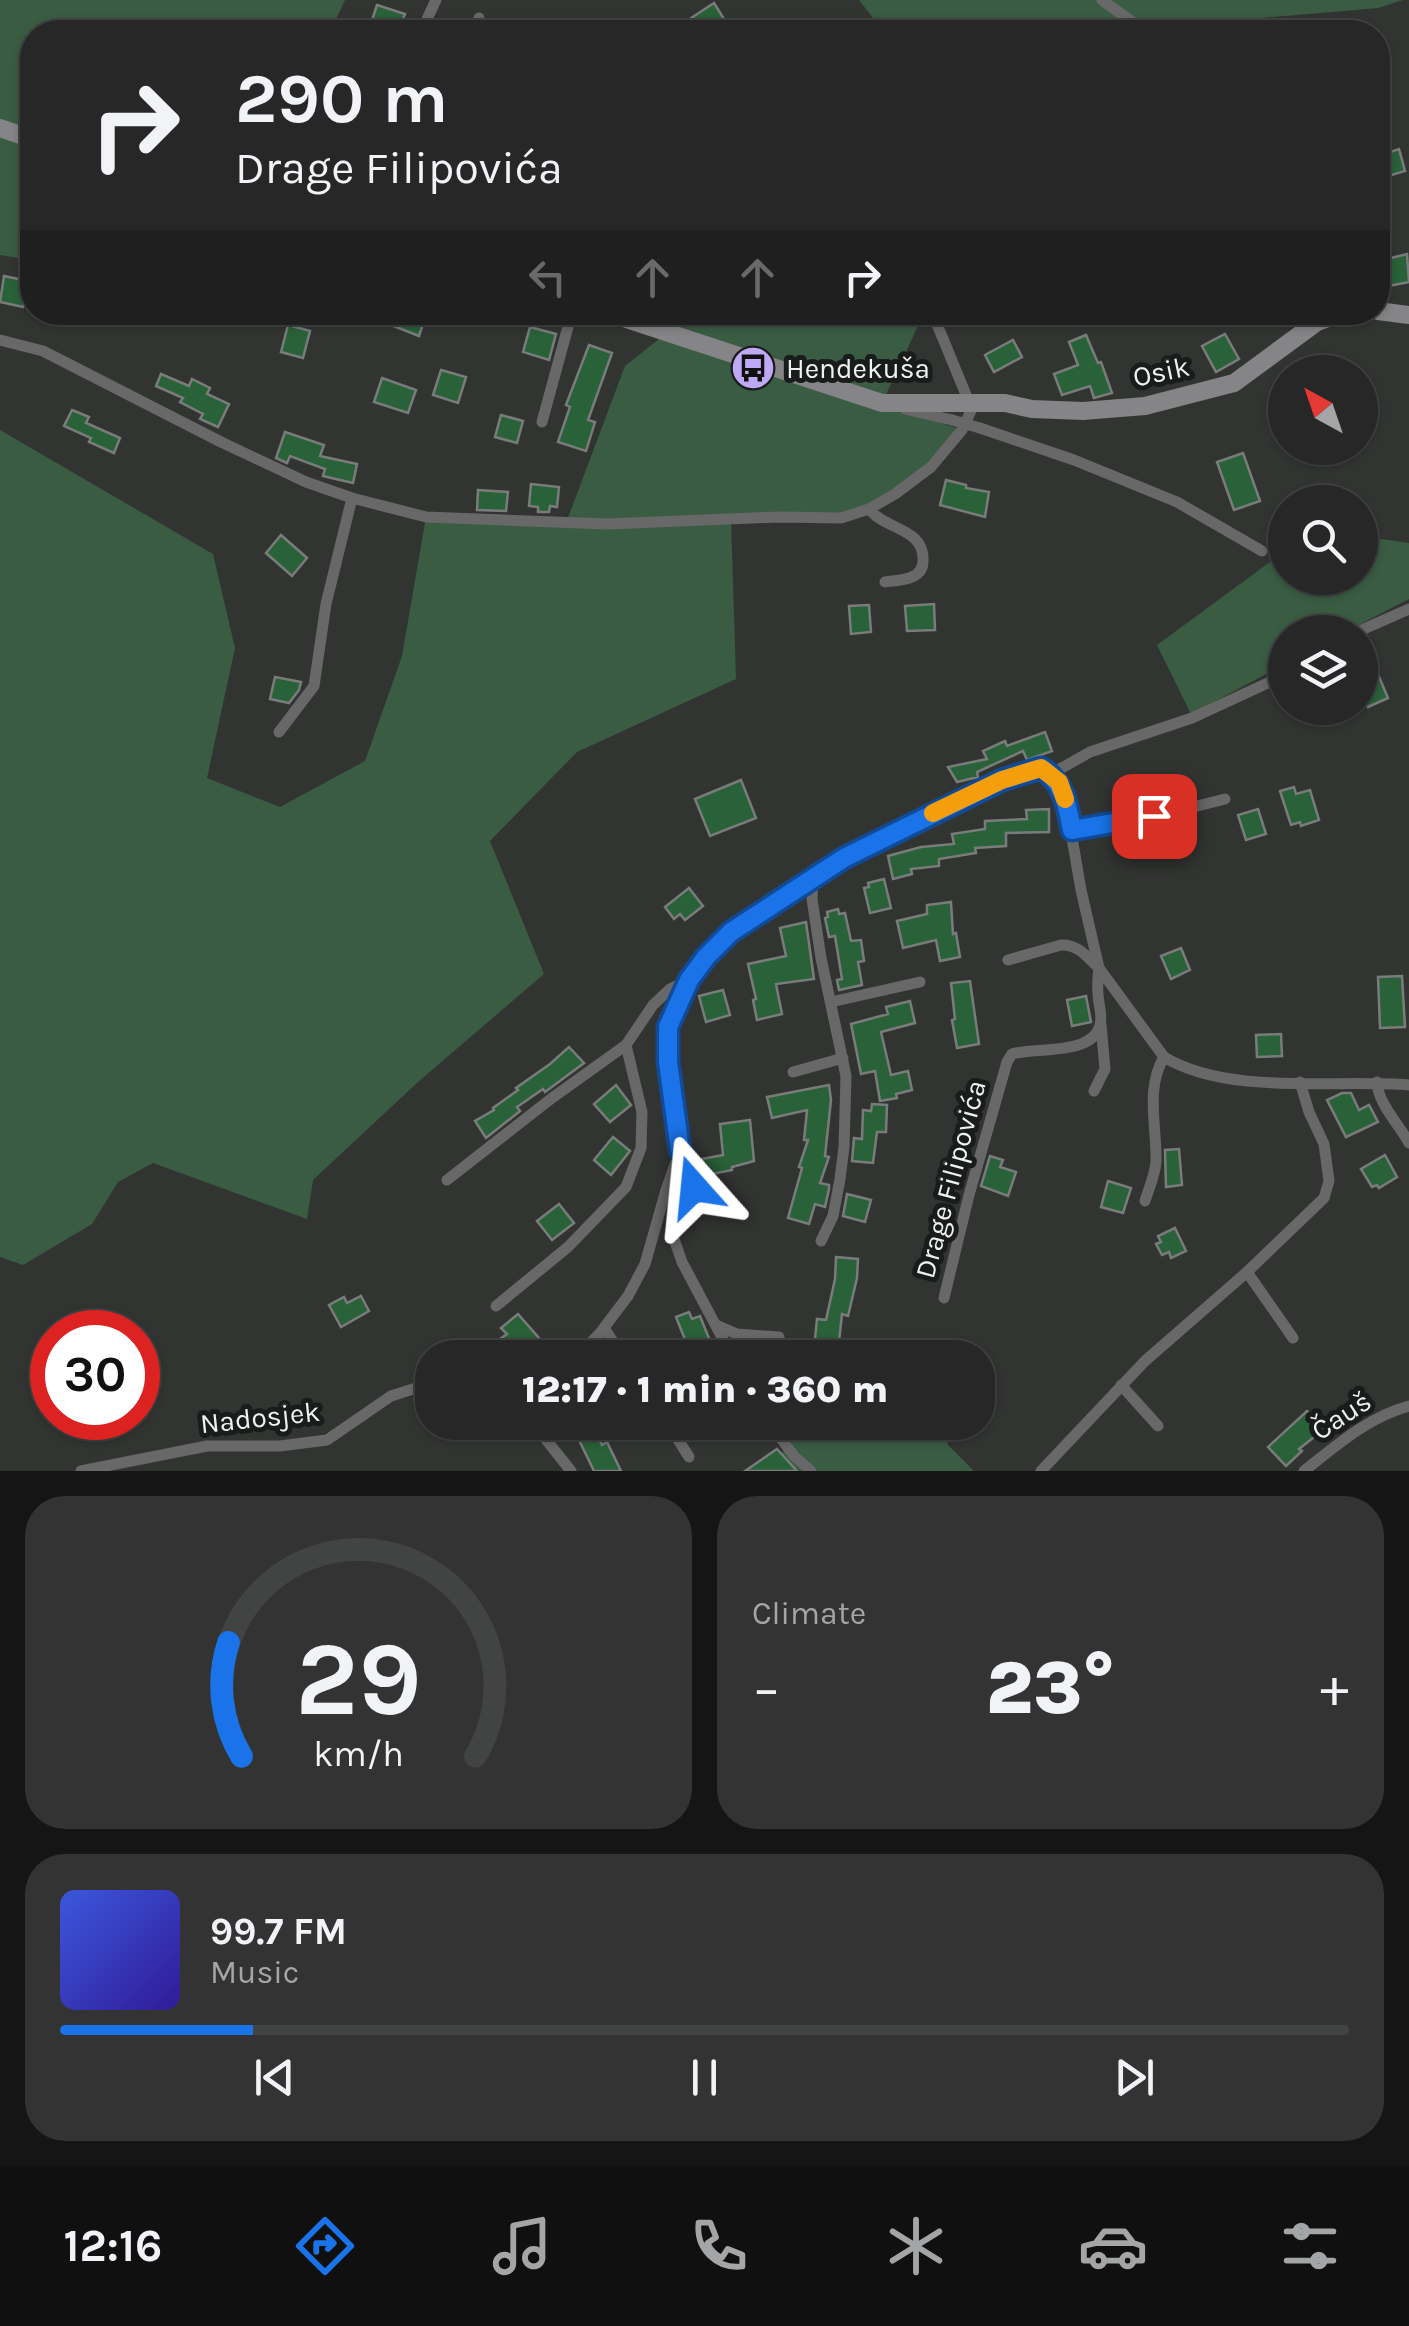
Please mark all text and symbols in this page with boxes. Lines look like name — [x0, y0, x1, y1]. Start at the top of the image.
text: 290 m — [235, 58, 448, 140]
icon: right — [70, 60, 200, 190]
text: Drage Filipovića — [235, 142, 563, 194]
icon: left — [520, 250, 575, 305]
icon: ahead — [625, 250, 680, 305]
icon: ahead — [730, 250, 785, 305]
icon: right — [835, 250, 890, 305]
bus stop icon: Hendekuša — [730, 345, 776, 391]
street label: Osik — [1130, 349, 1192, 394]
place label: Hendekuša — [786, 352, 930, 385]
north arrow — [1268, 355, 1378, 465]
map controls — [1268, 355, 1378, 725]
button: search — [1268, 485, 1378, 595]
button: layers — [1268, 615, 1378, 725]
pin — [1112, 774, 1197, 859]
icon: arrive — [1127, 789, 1182, 844]
street label: Drage Filipovića — [908, 1076, 993, 1282]
position arrow — [642, 1135, 746, 1239]
speed limit sign: 30 — [30, 1310, 160, 1440]
text: 12:17 · 1 min · 360 m — [522, 1367, 888, 1412]
street label: Čauš — [1305, 1384, 1377, 1447]
street label: Nadosjek — [199, 1395, 322, 1440]
text: Climate — [752, 1595, 866, 1632]
text: 29 — [295, 1619, 422, 1740]
text: 23° — [986, 1644, 1115, 1732]
text: − — [752, 1656, 781, 1720]
text: + — [1320, 1656, 1349, 1720]
text: km/h — [313, 1733, 404, 1775]
text: 99.7 FM — [210, 1909, 347, 1954]
text: Music — [210, 1954, 299, 1991]
icon: previous — [247, 2050, 302, 2105]
icon: pause — [677, 2050, 732, 2105]
icon: next — [1107, 2050, 1162, 2105]
icon: directions — [290, 2211, 360, 2281]
icon: music — [487, 2211, 557, 2281]
icon: phone — [684, 2211, 754, 2281]
icon: climate — [881, 2211, 951, 2281]
icon: car — [1078, 2211, 1148, 2281]
icon: filters — [1275, 2211, 1345, 2281]
text: 12:16 — [64, 2220, 162, 2272]

